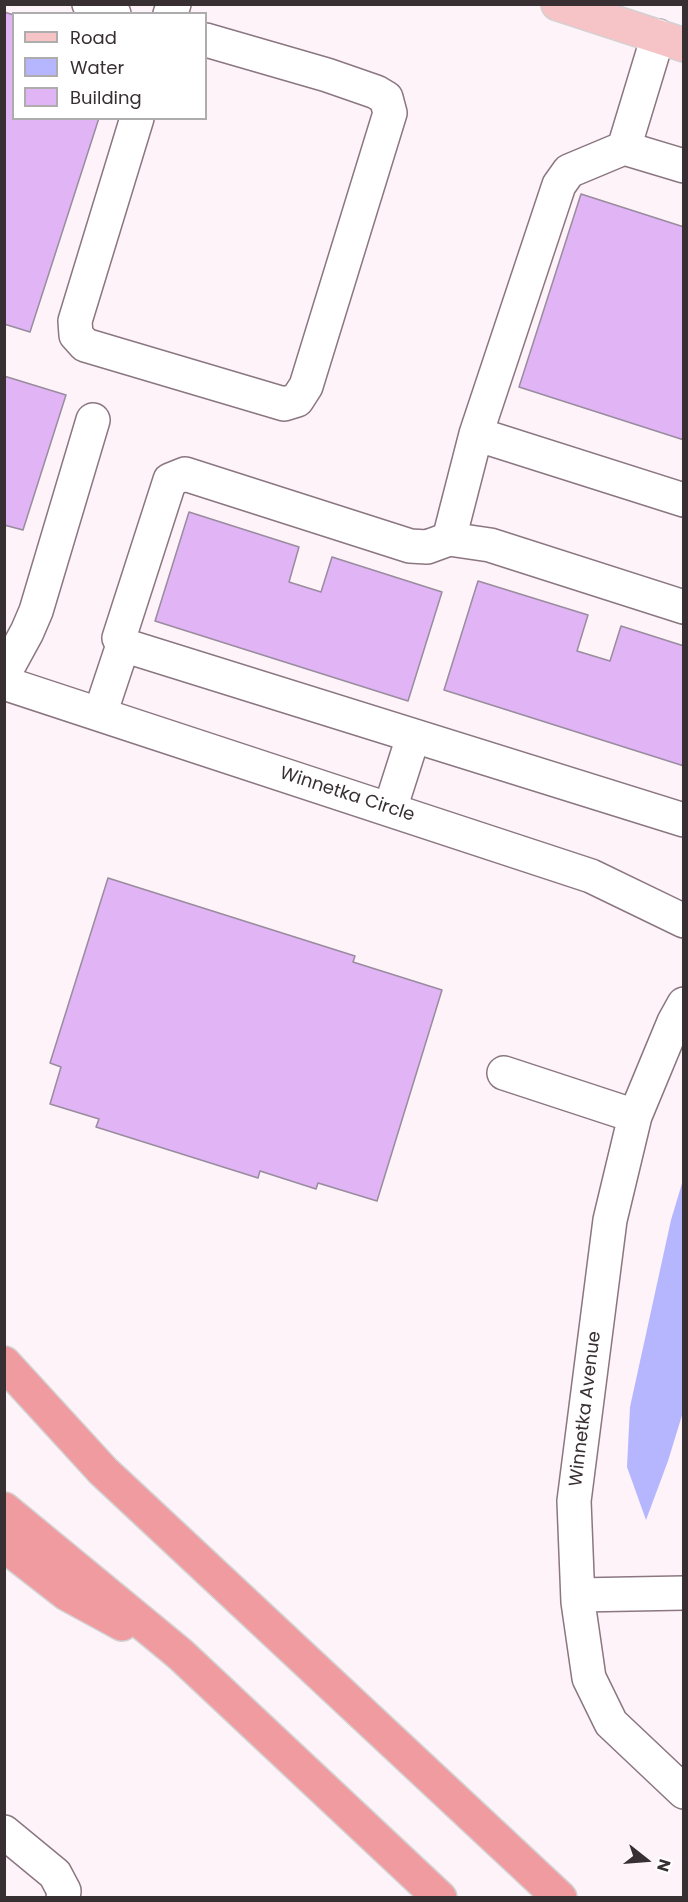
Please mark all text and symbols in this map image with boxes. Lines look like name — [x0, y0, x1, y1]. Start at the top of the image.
legend — [12, 12, 207, 120]
text: Road — [70, 25, 117, 50]
text: Water — [70, 55, 124, 80]
text: Building — [70, 85, 142, 110]
street label: Winnetka Circle — [277, 763, 417, 827]
street label: Winnetka Avenue — [566, 1330, 606, 1488]
north arrow — [616, 1830, 676, 1890]
text: N — [651, 1856, 676, 1875]

